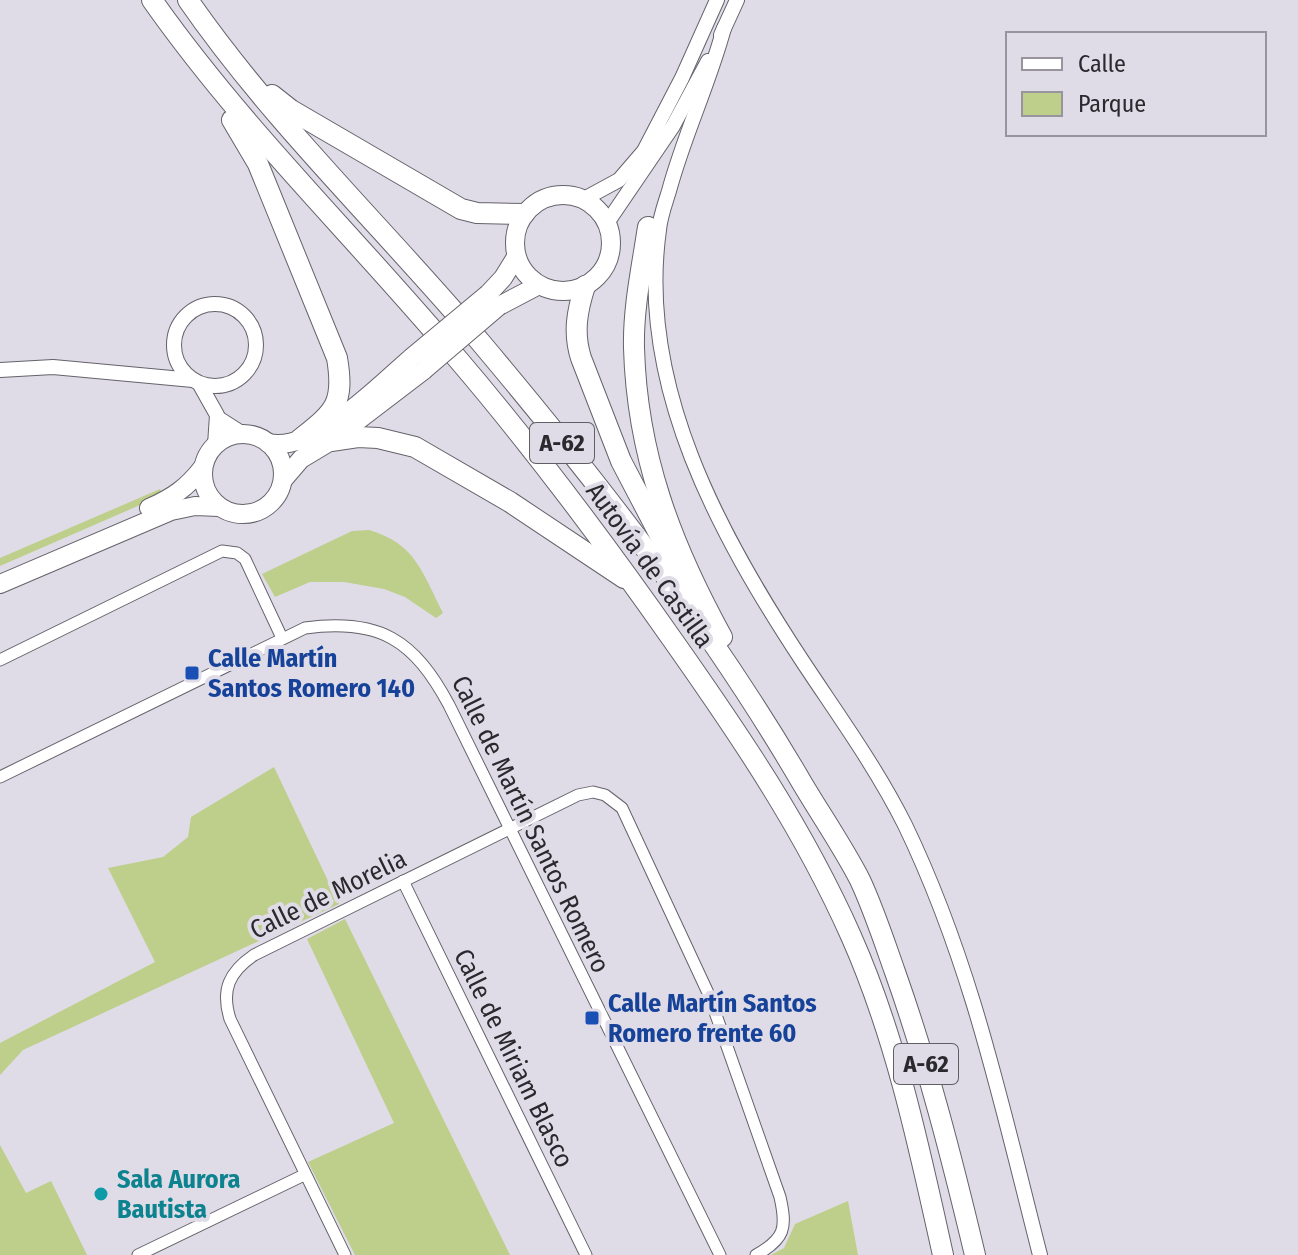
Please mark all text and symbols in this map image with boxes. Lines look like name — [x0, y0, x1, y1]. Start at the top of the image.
legend — [1006, 32, 1266, 136]
text: Calle — [1078, 50, 1126, 78]
text: Parque — [1078, 90, 1146, 118]
road number: A-62 — [530, 423, 594, 463]
street label: Autovía de Castilla — [579, 477, 720, 654]
place label: Calle Martín Santos Romero 140 — [208, 643, 415, 704]
marker: Calle Martín Santos Romero 140 — [183, 664, 201, 682]
street label: Calle de Martín Santos Romero — [445, 671, 616, 978]
street label: Calle de Morelia — [245, 843, 412, 946]
street label: Calle de Miriam Blasco — [447, 944, 580, 1173]
place label: Calle Martín Santos Romero frente 60 — [608, 988, 817, 1049]
marker: Calle Martín Santos Romero frente 60 — [583, 1009, 601, 1027]
road number: A-62 — [894, 1044, 958, 1084]
place label: Sala Aurora Bautista — [117, 1164, 241, 1225]
marker: Sala Aurora Bautista — [92, 1185, 110, 1203]

